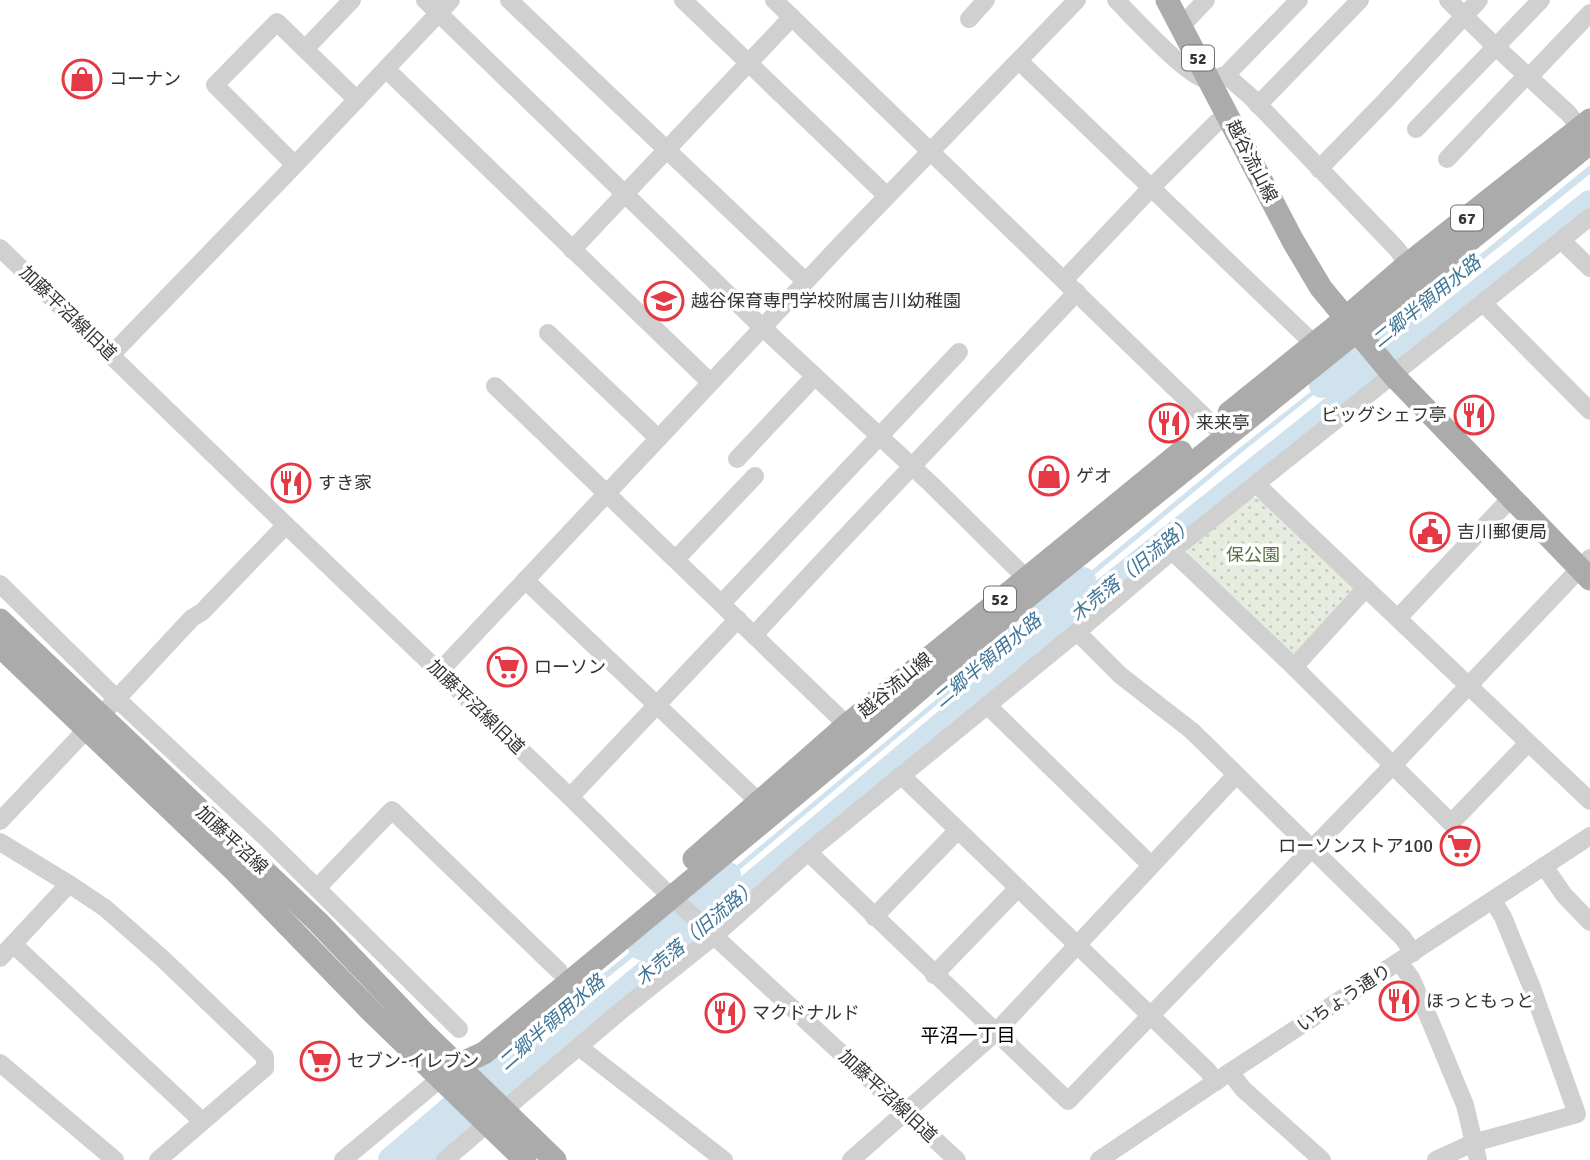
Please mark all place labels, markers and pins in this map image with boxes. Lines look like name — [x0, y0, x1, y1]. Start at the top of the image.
shop icon: コーナン — [61, 58, 103, 100]
place label: コーナン — [109, 68, 181, 90]
school or university icon: 越谷保育専門学校附属吉川幼稚園 — [643, 280, 685, 322]
place label: 越谷保育専門学校附属吉川幼稚園 — [691, 290, 961, 312]
restaurant icon: ビッグシェフ亭 — [1453, 394, 1495, 436]
restaurant icon: 来来亭 — [1148, 402, 1190, 444]
place label: ビッグシェフ亭 — [1321, 404, 1447, 426]
place label: 来来亭 — [1196, 412, 1250, 434]
shop icon: ゲオ — [1028, 455, 1070, 497]
restaurant icon: すき家 — [270, 462, 312, 504]
place label: ゲオ — [1076, 465, 1112, 487]
place label: すき家 — [318, 472, 372, 494]
public building icon: 吉川郵便局 — [1409, 511, 1451, 553]
place label: 吉川郵便局 — [1457, 521, 1547, 543]
supermarket icon: ローソン — [486, 646, 528, 688]
place label: ローソン — [534, 656, 606, 678]
supermarket icon: ローソンストア100 — [1439, 825, 1481, 867]
place label: ローソンストア100 — [1278, 835, 1433, 857]
restaurant icon: ほっともっと — [1378, 980, 1420, 1022]
place label: ほっともっと — [1426, 990, 1534, 1012]
restaurant icon: マクドナルド — [704, 992, 746, 1034]
place label: マクドナルド — [752, 1002, 860, 1024]
supermarket icon: セブン-イレブン — [299, 1040, 341, 1082]
place label: セブン-イレブン — [347, 1050, 479, 1072]

